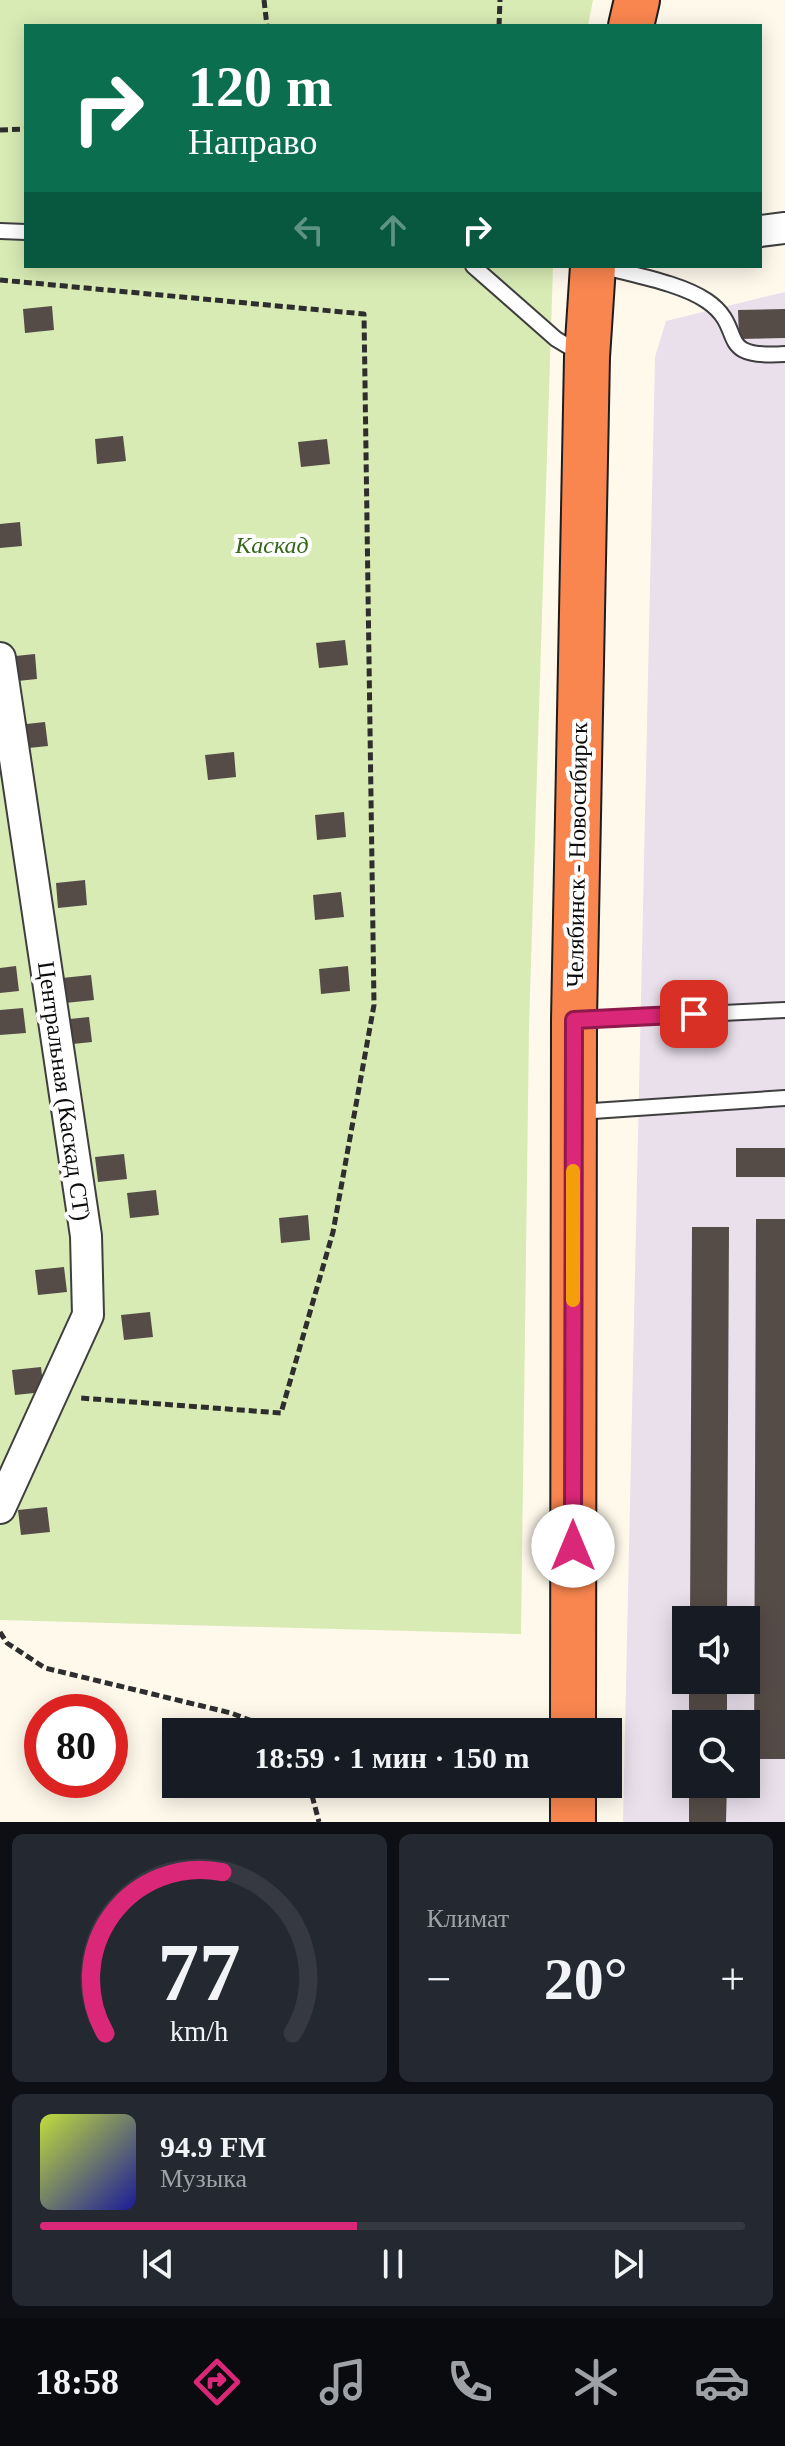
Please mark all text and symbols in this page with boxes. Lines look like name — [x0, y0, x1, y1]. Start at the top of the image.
icon: right — [56, 56, 160, 160]
text: 120 m — [188, 56, 333, 118]
text: Направо — [188, 122, 318, 162]
icon: left — [287, 208, 331, 252]
icon: ahead — [371, 208, 415, 252]
icon: right — [455, 208, 499, 252]
park label: Каскад — [234, 532, 309, 558]
street label: Челябинск - Новосибирск — [562, 722, 592, 988]
street label: Центральная (Каскад СТ) — [33, 960, 95, 1222]
pin — [660, 980, 728, 1048]
icon: arrive — [672, 992, 716, 1036]
position arrow — [531, 1504, 615, 1588]
map controls — [672, 1606, 760, 1798]
button: sound — [672, 1606, 760, 1694]
speed limit sign: 80 — [24, 1694, 128, 1798]
button: search — [672, 1710, 760, 1798]
text: 18:59 · 1 мин · 150 m — [255, 1741, 530, 1774]
text: Климат — [427, 1904, 509, 1933]
text: 77 — [158, 1926, 241, 2018]
text: 20° — [544, 1946, 628, 2012]
text: − — [427, 1955, 451, 2004]
text: + — [720, 1955, 745, 2004]
text: km/h — [170, 2016, 229, 2047]
text: 94.9 FM — [160, 2130, 267, 2163]
text: Музыка — [160, 2164, 247, 2193]
icon: previous — [136, 2242, 180, 2286]
icon: pause — [371, 2242, 415, 2286]
icon: next — [606, 2242, 650, 2286]
icon: directions — [189, 2354, 245, 2410]
icon: music — [315, 2354, 371, 2410]
icon: phone — [442, 2354, 498, 2410]
icon: climate — [568, 2354, 624, 2410]
icon: car — [694, 2354, 750, 2410]
text: 18:58 — [35, 2362, 119, 2402]

